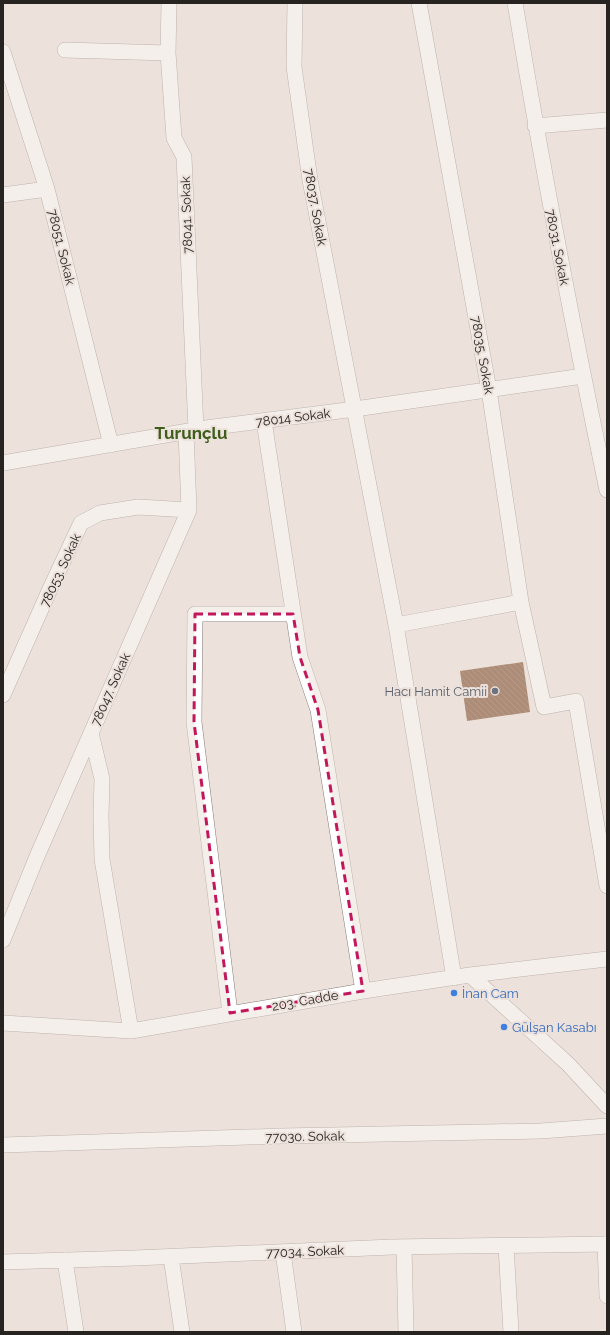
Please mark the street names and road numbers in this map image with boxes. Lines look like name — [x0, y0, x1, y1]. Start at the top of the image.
street label: 78037. Sokak — [301, 167, 330, 247]
street label: 78041. Sokak — [178, 176, 195, 254]
street label: 78051. Sokak — [45, 208, 78, 287]
street label: 78031. Sokak — [543, 208, 572, 287]
street label: 78035. Sokak — [468, 315, 497, 395]
street label: 78014 Sokak — [255, 405, 331, 430]
street label: 78053. Sokak — [37, 531, 84, 609]
street label: 78047. Sokak — [88, 650, 133, 728]
street label: 203. Cadde — [271, 987, 340, 1014]
street label: 77030. Sokak — [265, 1128, 345, 1145]
street label: 77034. Sokak — [266, 1243, 344, 1260]

